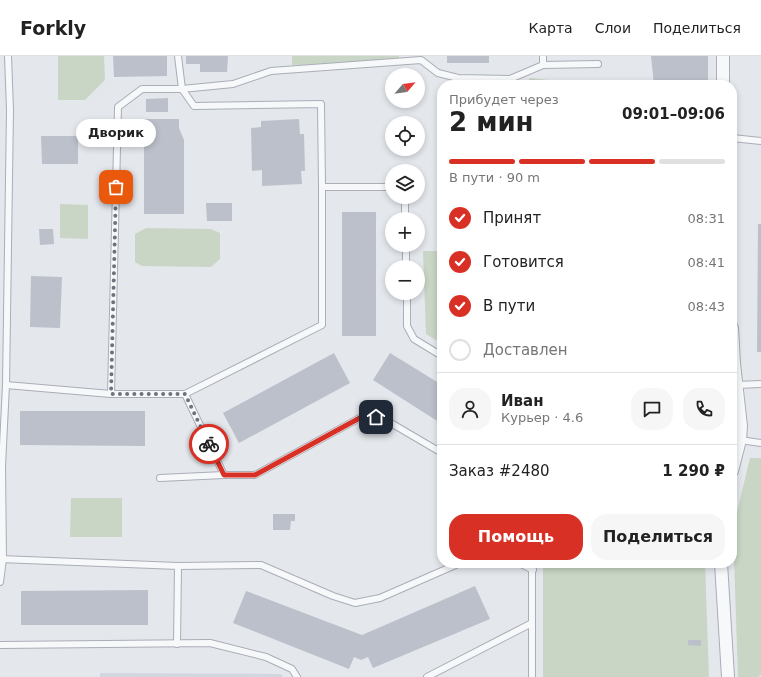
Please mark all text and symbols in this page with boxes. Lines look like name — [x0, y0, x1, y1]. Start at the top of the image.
text: Forkly — [20, 17, 86, 39]
text: Карта — [529, 20, 573, 36]
text: Слои — [595, 20, 631, 36]
text: Поделиться — [653, 20, 741, 36]
north arrow — [385, 68, 425, 108]
map controls — [385, 68, 425, 300]
text: Прибудет через — [449, 92, 559, 107]
text: 09:01–09:06 — [622, 105, 725, 123]
text: 2 мин — [449, 107, 534, 137]
button: locate — [385, 116, 425, 156]
callout: Дворик — [76, 119, 156, 147]
text: Дворик — [88, 125, 144, 140]
button: layers — [385, 164, 425, 204]
pin — [99, 170, 133, 204]
text: В пути · 90 m — [449, 170, 540, 185]
icon: bag — [105, 176, 127, 198]
icon: check — [449, 207, 471, 229]
text: Принят — [483, 209, 541, 227]
text: 08:31 — [688, 211, 725, 226]
button: + — [385, 212, 425, 252]
icon: check — [449, 251, 471, 273]
text: Готовится — [483, 253, 564, 271]
text: 08:41 — [688, 255, 725, 270]
button: − — [385, 260, 425, 300]
icon: check — [449, 295, 471, 317]
text: В пути — [483, 297, 535, 315]
text: 08:43 — [688, 299, 725, 314]
text: Доставлен — [483, 341, 568, 359]
button: person — [449, 388, 491, 430]
button: chat — [631, 388, 673, 430]
button: phone — [683, 388, 725, 430]
text: Иван — [501, 392, 544, 410]
pin — [359, 400, 393, 434]
icon: home — [365, 406, 387, 428]
text: Курьер · 4.6 — [501, 410, 583, 425]
courier — [189, 424, 229, 464]
icon: bike — [198, 433, 220, 455]
text: Заказ #2480 — [449, 462, 550, 480]
text: 1 290 ₽ — [662, 462, 725, 480]
button: Помощь — [449, 514, 583, 560]
button: Поделиться — [591, 514, 725, 560]

